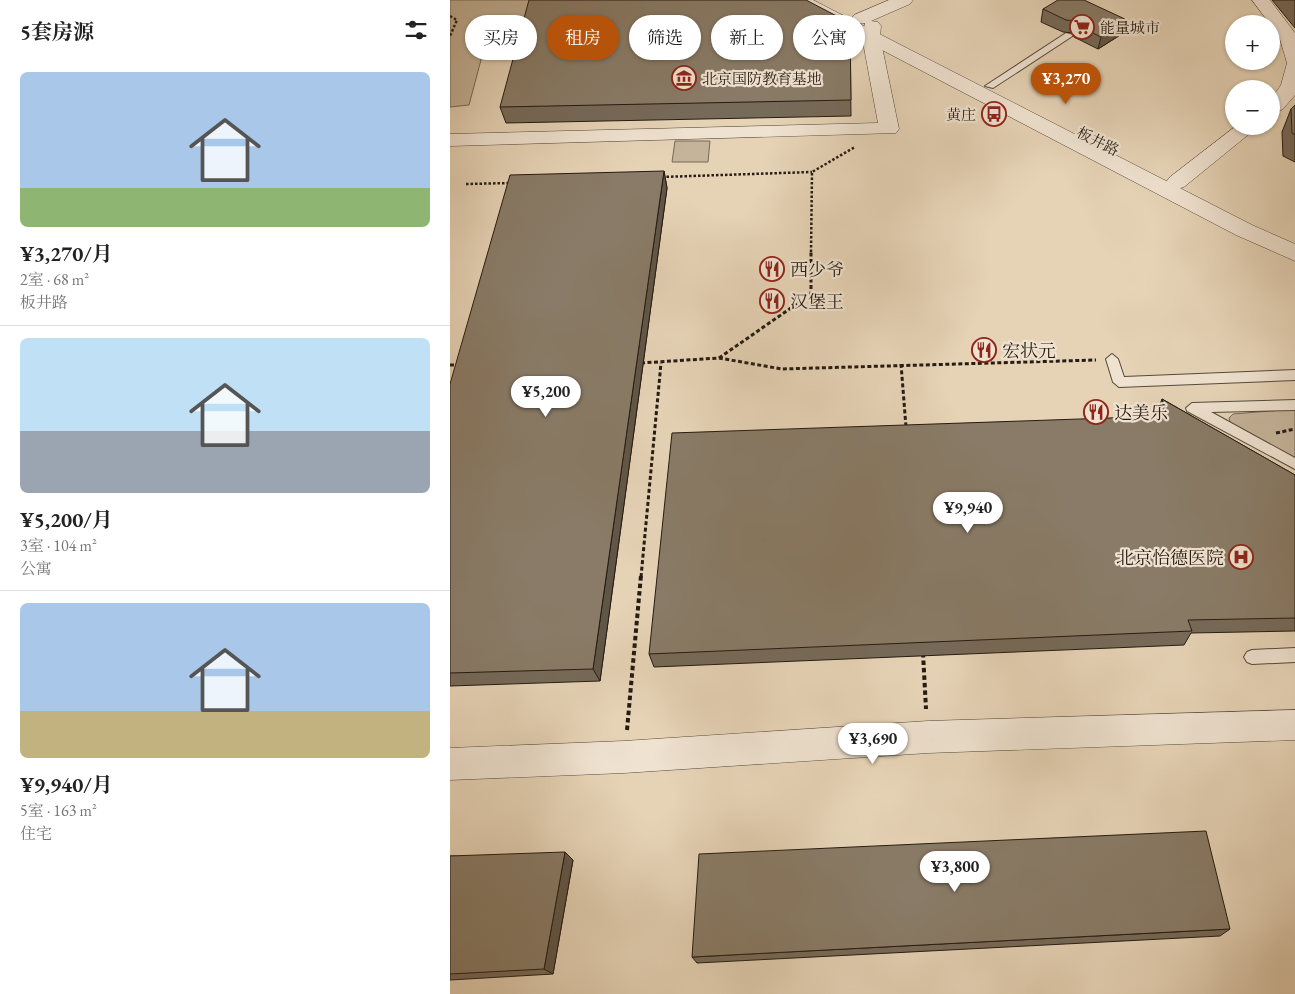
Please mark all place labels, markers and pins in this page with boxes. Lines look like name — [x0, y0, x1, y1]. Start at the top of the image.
supermarket icon: 能量城市 — [1069, 14, 1095, 40]
place label: 能量城市 — [1100, 18, 1160, 37]
pin: ¥3,270 — [1025, 62, 1107, 105]
museum icon: 北京国防教育基地 — [671, 65, 697, 91]
place label: 北京国防教育基地 — [702, 69, 822, 88]
bus stop icon: 黄庄 — [981, 101, 1007, 127]
place label: 黄庄 — [946, 105, 976, 124]
restaurant icon: 西少爷 — [759, 256, 785, 282]
place label: 西少爷 — [790, 258, 844, 281]
restaurant icon: 汉堡王 — [759, 288, 785, 314]
place label: 汉堡王 — [790, 290, 844, 313]
restaurant icon: 宏状元 — [971, 337, 997, 363]
place label: 宏状元 — [1002, 339, 1056, 362]
pin: ¥5,200 — [505, 376, 587, 418]
restaurant icon: 达美乐 — [1083, 399, 1109, 425]
place label: 达美乐 — [1114, 401, 1168, 424]
pin: ¥9,940 — [927, 492, 1009, 534]
hospital icon: 北京怡德医院 — [1228, 544, 1254, 570]
place label: 北京怡德医院 — [1116, 546, 1224, 569]
pin: ¥3,690 — [832, 722, 914, 765]
pin: ¥3,800 — [914, 850, 996, 893]

